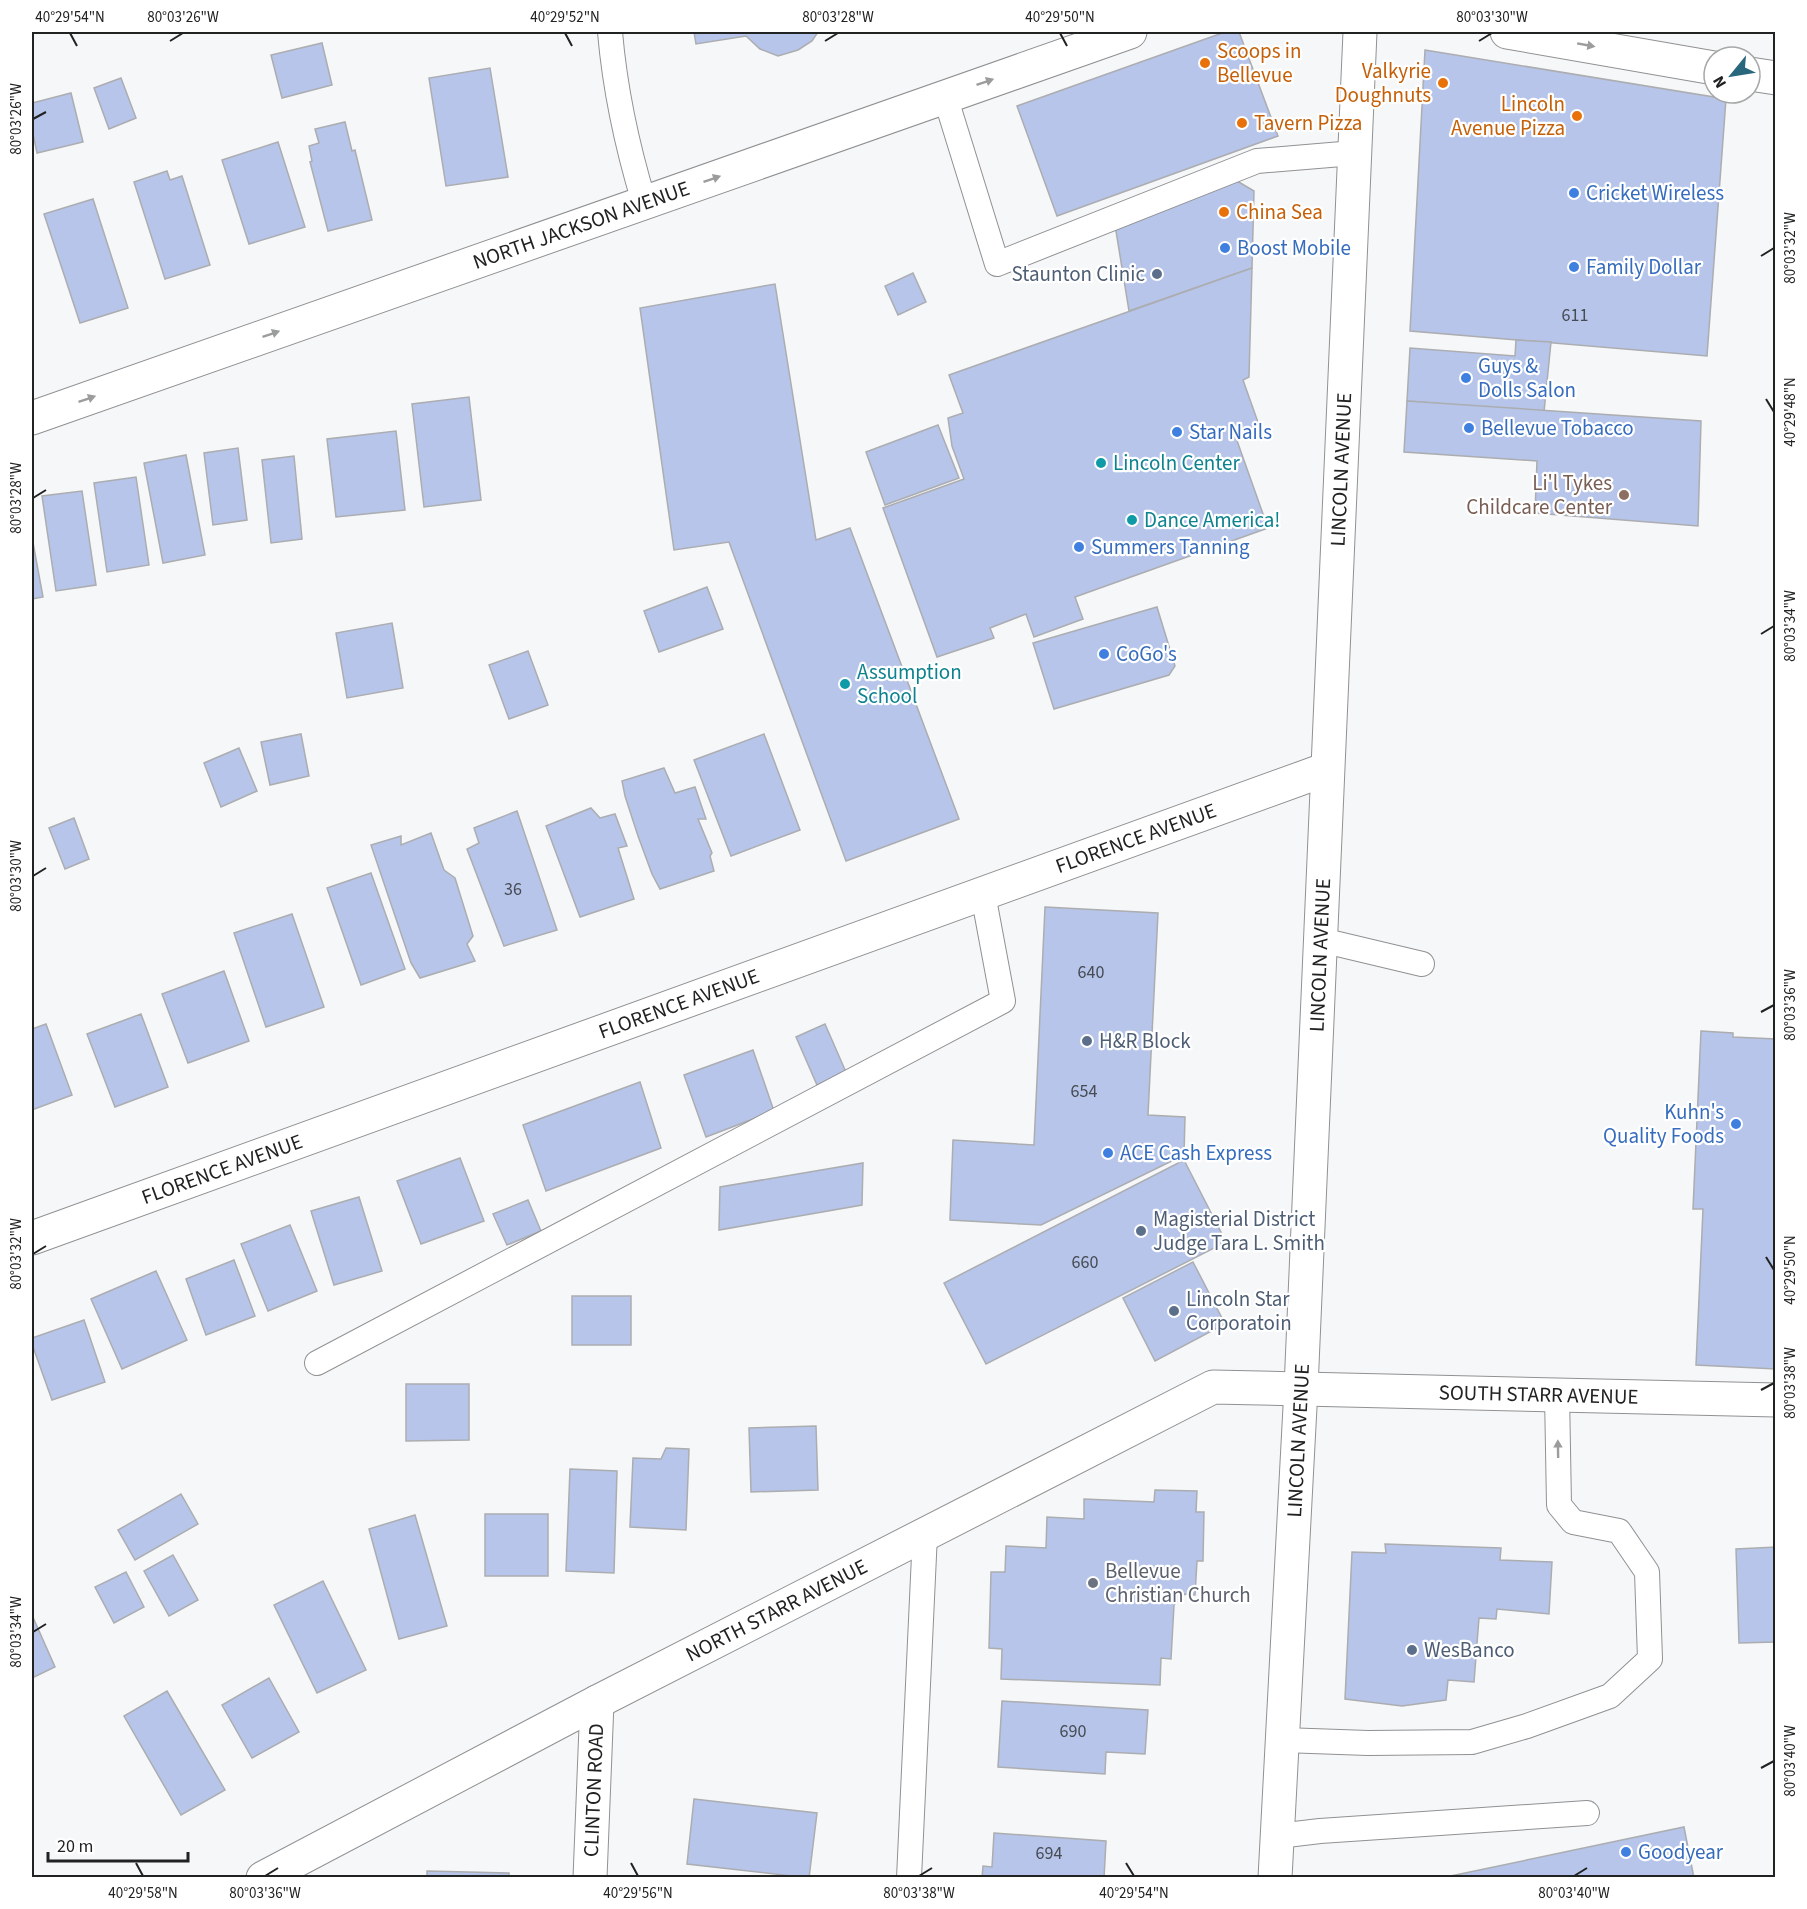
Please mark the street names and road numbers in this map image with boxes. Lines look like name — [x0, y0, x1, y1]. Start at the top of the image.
street label: NORTH JACKSON AVENUE — [469, 173, 694, 277]
street label: LINCOLN AVENUE — [1323, 392, 1359, 547]
street label: FLORENCE AVENUE — [1051, 795, 1220, 881]
street label: LINCOLN AVENUE — [1302, 878, 1338, 1033]
street label: FLORENCE AVENUE — [594, 961, 764, 1047]
street label: FLORENCE AVENUE — [137, 1126, 307, 1212]
street label: LINCOLN AVENUE — [1279, 1363, 1317, 1518]
street label: SOUTH STARR AVENUE — [1438, 1377, 1639, 1412]
street label: NORTH STARR AVENUE — [680, 1551, 872, 1669]
street label: CLINTON ROAD — [576, 1723, 611, 1858]

